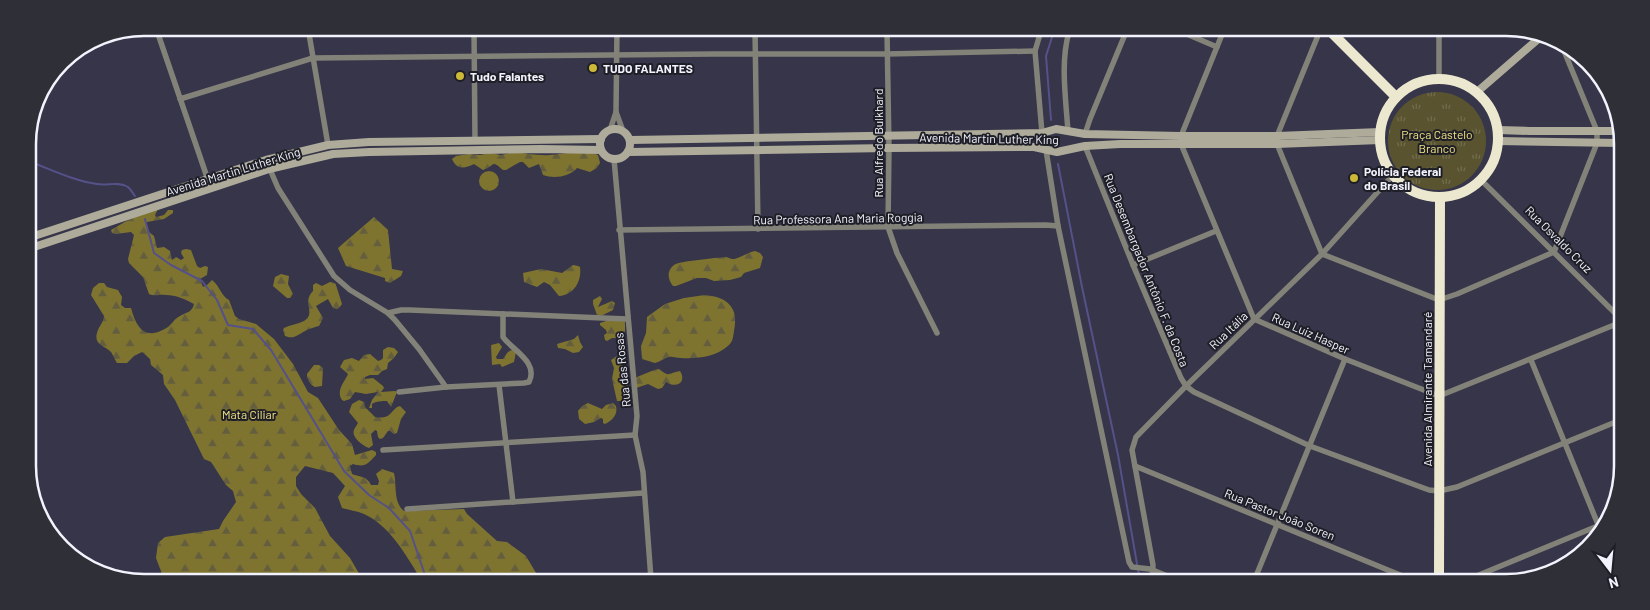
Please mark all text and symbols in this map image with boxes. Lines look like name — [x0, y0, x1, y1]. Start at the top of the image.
place label: TUDO FALANTES — [603, 61, 693, 75]
marker: TUDO FALANTES — [587, 62, 599, 74]
place label: Tudo Falantes — [470, 69, 544, 83]
marker: Tudo Falantes — [454, 70, 466, 82]
street label: Rua Alfredo Bulkhard — [871, 89, 885, 197]
park label: Praça Castelo Branco — [1401, 127, 1473, 155]
street label: Avenida Martin Luther King — [919, 130, 1059, 146]
street label: Avenida Martin Luther King — [164, 144, 302, 198]
place label: Polícia Federal do Brasil — [1364, 164, 1441, 192]
street label: Rua Desembargador Antônio F. da Costa — [1102, 171, 1192, 369]
marker: Polícia Federal do Brasil — [1348, 172, 1360, 184]
street label: Rua Osvaldo Cruz — [1523, 203, 1595, 275]
street label: Rua Professora Ana Maria Roggia — [753, 210, 923, 226]
street label: Rua Itália — [1206, 308, 1250, 352]
street label: Rua Luiz Hasper — [1270, 310, 1353, 357]
street label: Avenida Almirante Tamandaré — [1420, 311, 1434, 467]
street label: Rua das Rosas — [611, 332, 633, 408]
park label: Mata Ciliar — [222, 407, 277, 421]
street label: Rua Pastor João Soren — [1223, 485, 1337, 543]
north arrow — [1585, 545, 1635, 595]
text: N — [1607, 574, 1621, 592]

